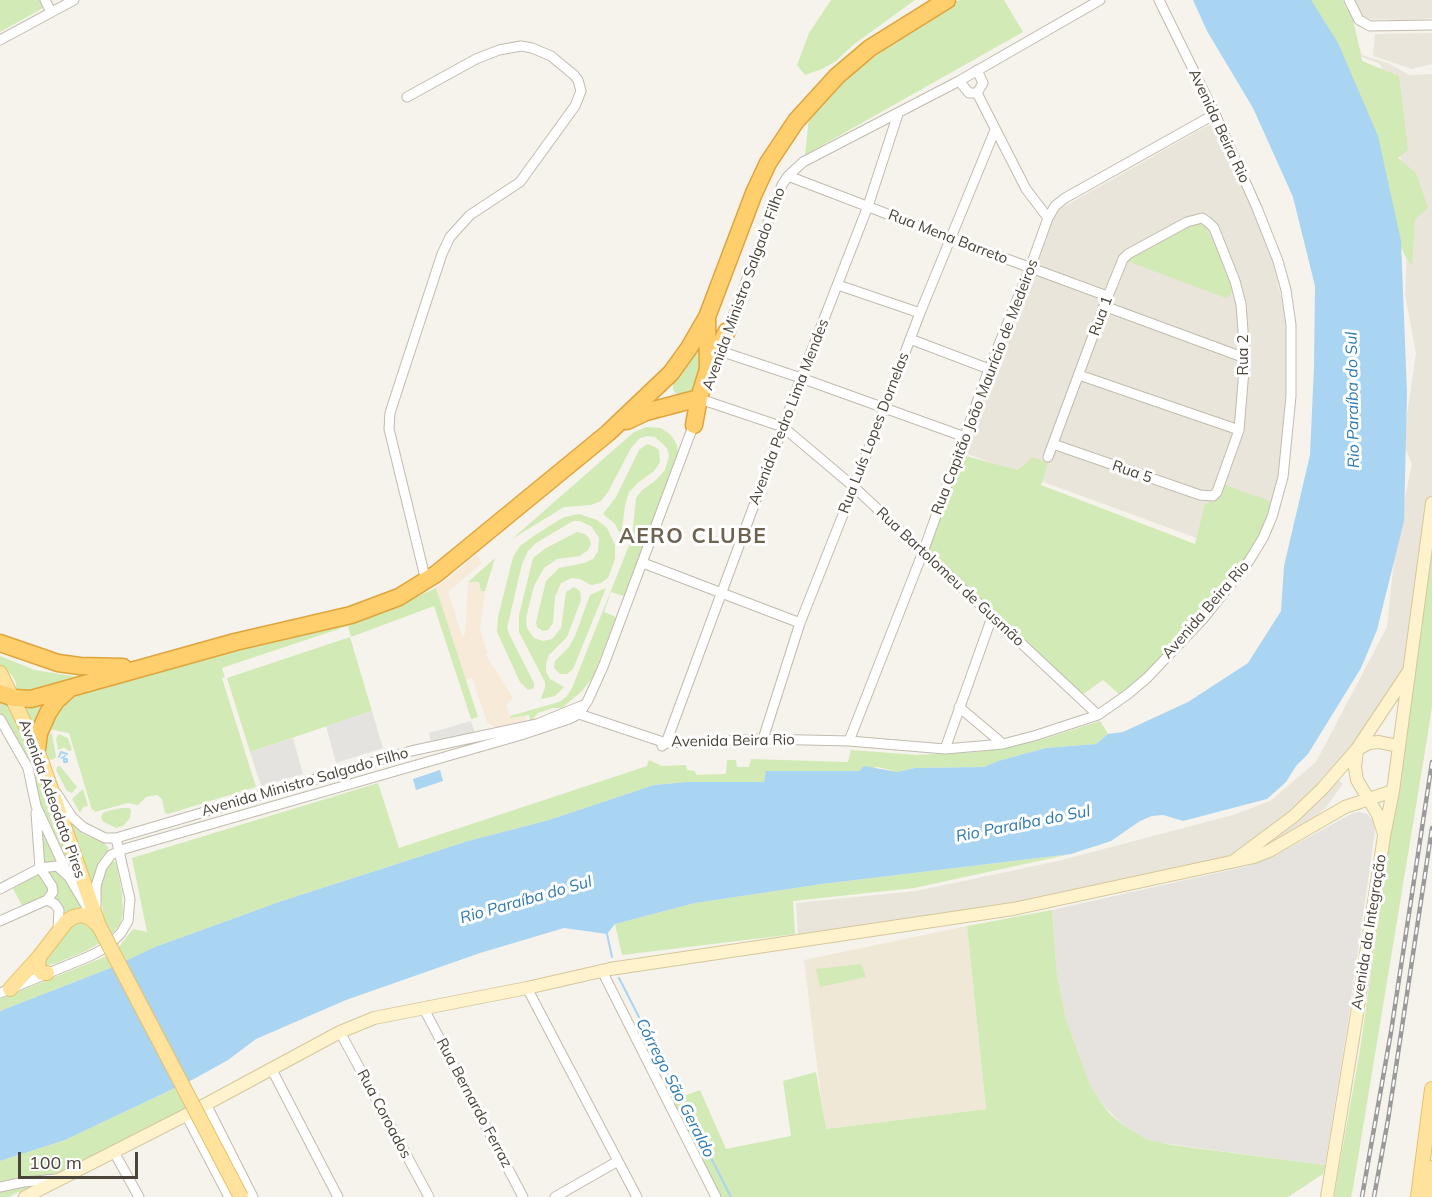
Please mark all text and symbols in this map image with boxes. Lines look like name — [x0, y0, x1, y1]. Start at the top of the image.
street label: Avenida Beira Rio — [1185, 66, 1253, 186]
street label: Avenida Ministro Salgado Filho — [699, 185, 789, 393]
street label: Rua Mena Barreto — [886, 206, 1010, 268]
street label: Rua Capitão João Maurício de Medeiros — [928, 257, 1042, 517]
street label: Rua 1 — [1086, 294, 1116, 338]
street label: Avenida Pedro Lima Mendes — [745, 317, 833, 507]
water label: Rio Paraíba do Sul — [1342, 332, 1364, 468]
street label: Rua 2 — [1234, 335, 1252, 375]
street label: Rua Luís Lopes Dornelas — [835, 350, 913, 516]
street label: Rua 5 — [1110, 457, 1154, 487]
street label: Rua Bartolomeu de Gusmão — [872, 504, 1028, 650]
district label: AERO CLUBE — [619, 524, 767, 550]
street label: Avenida Beira Rio — [1159, 557, 1253, 663]
street label: Avenida Adeodato Pires — [15, 717, 89, 881]
street label: Avenida Beira Rio — [671, 731, 795, 751]
street label: Avenida Ministro Salgado Filho — [199, 744, 411, 820]
water label: Rio Paraíba do Sul — [954, 802, 1092, 846]
street label: Avenida da Integração — [1348, 853, 1390, 1011]
water label: Rio Paraíba do Sul — [458, 872, 594, 928]
water label: Córrego São Geraldo — [632, 1015, 718, 1161]
street label: Rua Bernardo Ferraz — [432, 1035, 516, 1171]
street label: Rua Coroados — [353, 1066, 415, 1162]
scale bar — [21, 1140, 141, 1178]
text: 100 m — [29, 1151, 82, 1174]

